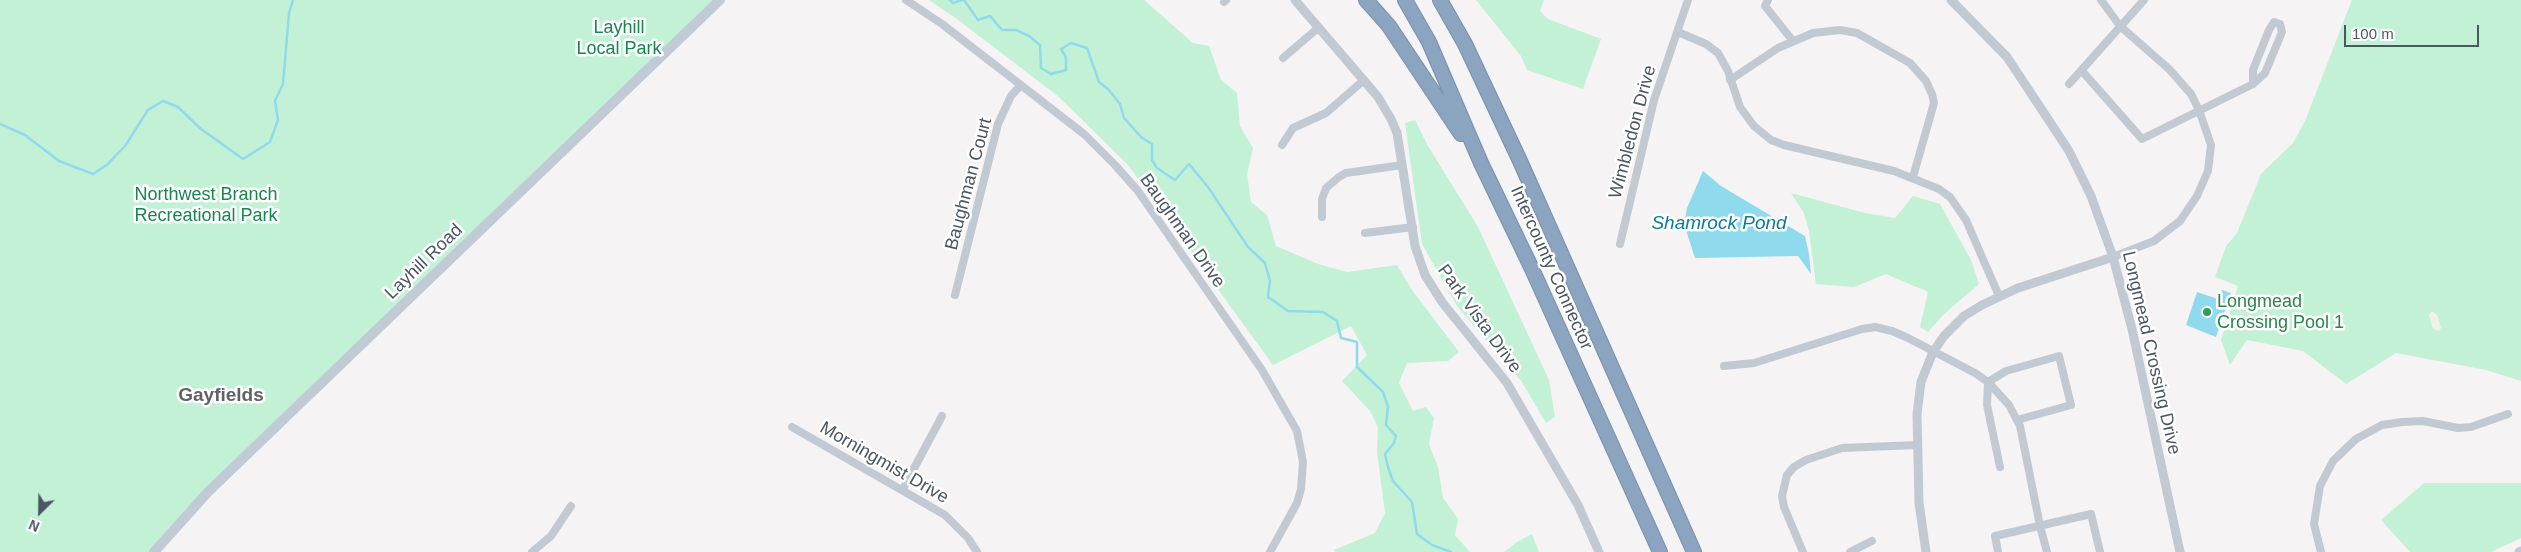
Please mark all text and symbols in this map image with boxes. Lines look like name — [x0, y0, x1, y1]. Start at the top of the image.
scale bar — [2346, 15, 2481, 47]
park label: Layhill Local Park — [576, 17, 662, 59]
text: 100 m — [2352, 25, 2394, 42]
street label: Wimbledon Drive — [1605, 63, 1661, 201]
street label: Baughman Court — [941, 115, 997, 253]
street label: Baughman Drive — [1135, 170, 1229, 292]
street label: Intercounty Connector — [1505, 183, 1597, 353]
park label: Northwest Branch Recreational Park — [134, 184, 278, 226]
water label: Shamrock Pond — [1651, 213, 1787, 235]
street label: Layhill Road — [381, 220, 467, 304]
street label: Longmead Crossing Drive — [2117, 249, 2185, 457]
street label: Park Vista Drive — [1432, 261, 1526, 377]
place label: Longmead Crossing Pool 1 — [2217, 291, 2344, 334]
marker: Longmead Crossing Pool 1 — [2201, 306, 2213, 318]
district label: Gayfields — [178, 385, 264, 407]
street label: Morningmist Drive — [816, 417, 952, 509]
north arrow — [15, 487, 65, 537]
text: N — [26, 516, 42, 535]

